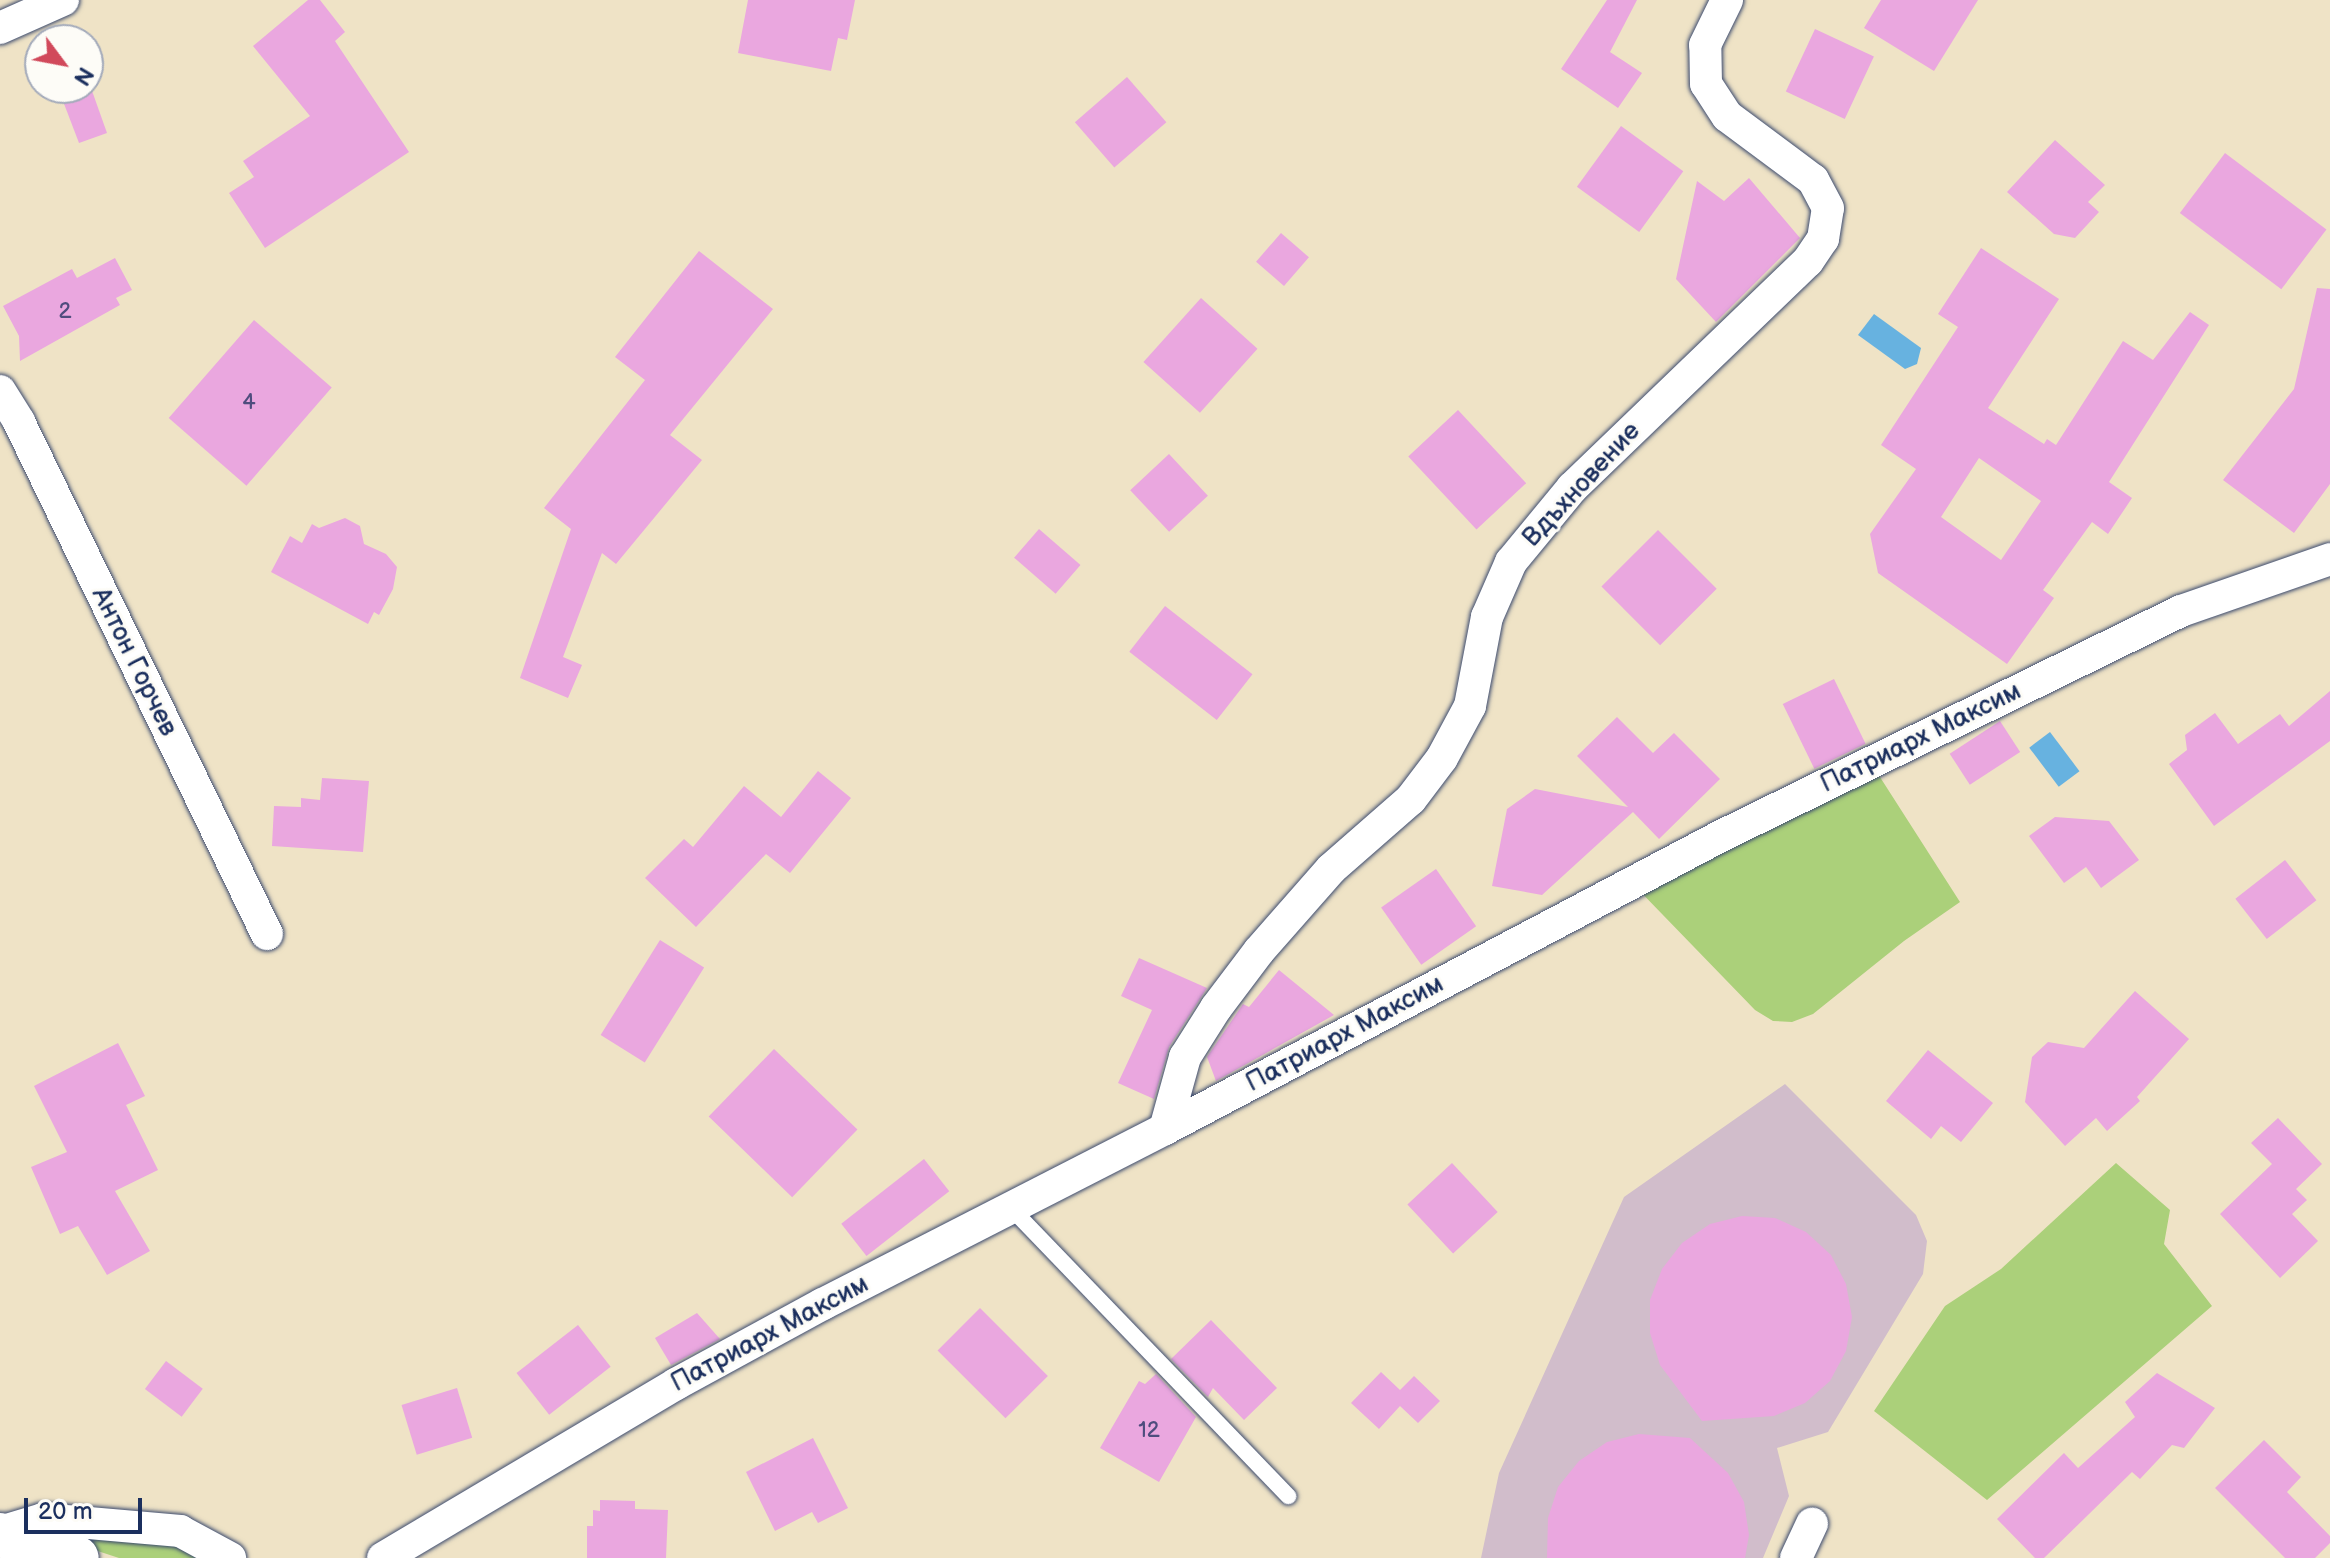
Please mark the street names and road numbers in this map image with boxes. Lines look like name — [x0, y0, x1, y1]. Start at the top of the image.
street label: Вдъхновение — [1516, 416, 1648, 554]
street label: Антон Горчев — [85, 583, 183, 741]
street label: Патриарх Максим — [1816, 676, 2026, 800]
street label: Патриарх Максим — [1241, 969, 1449, 1099]
street label: Патриарх Максим — [666, 1269, 874, 1399]

